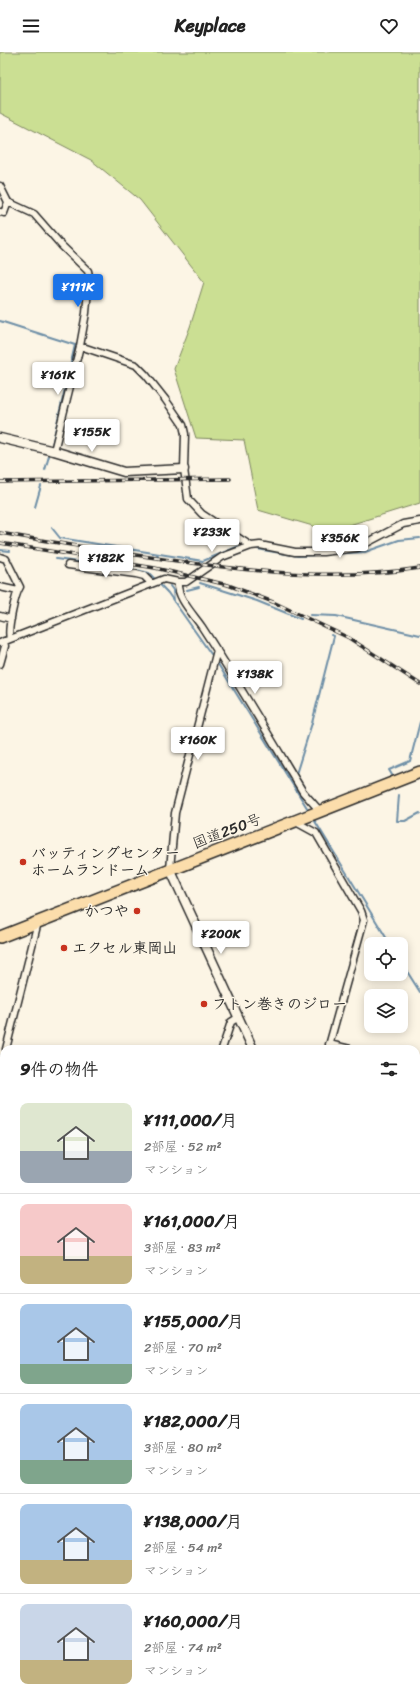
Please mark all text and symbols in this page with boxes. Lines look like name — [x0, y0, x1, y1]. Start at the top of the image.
text: Keyplace — [175, 10, 245, 42]
icon: menu — [20, 15, 42, 37]
icon: heart — [378, 15, 400, 37]
pin: ¥111K — [50, 274, 106, 308]
text: ¥111K — [62, 275, 94, 298]
pin: ¥161K — [30, 362, 86, 396]
text: ¥161K — [41, 363, 75, 386]
pin: ¥155K — [64, 419, 120, 453]
text: ¥155K — [74, 420, 110, 443]
pin: ¥233K — [184, 519, 240, 553]
text: ¥233K — [194, 520, 230, 543]
pin: ¥356K — [312, 525, 368, 559]
text: ¥356K — [321, 526, 359, 549]
pin: ¥182K — [78, 545, 134, 579]
text: ¥182K — [88, 546, 124, 569]
pin: ¥138K — [227, 661, 283, 695]
text: ¥138K — [237, 662, 273, 685]
pin: ¥160K — [170, 727, 226, 761]
text: ¥160K — [180, 728, 216, 751]
street label: 国道250号 — [189, 806, 265, 856]
place label: バッティングセンター ホームランドーム — [31, 840, 180, 883]
marker: バッティングセンター ホームランドーム — [18, 857, 28, 867]
place label: かつや — [84, 898, 129, 924]
marker: かつや — [132, 906, 142, 916]
pin: ¥200K — [193, 921, 249, 955]
text: ¥200K — [201, 922, 241, 945]
place label: エクセル東岡山 — [72, 935, 178, 961]
map controls — [364, 937, 408, 1033]
button: locate — [364, 937, 408, 981]
marker: エクセル東岡山 — [59, 943, 69, 953]
button: layers — [364, 989, 408, 1033]
place label: フトン巻きのジロー — [212, 991, 347, 1017]
marker: フトン巻きのジロー — [199, 999, 209, 1009]
text: 9件の物件 — [20, 1054, 98, 1084]
icon: filters — [378, 1058, 400, 1080]
text: ¥111,000/月 — [144, 1105, 238, 1135]
icon: home — [52, 1119, 100, 1167]
text: 2部屋 · 52 m² — [144, 1135, 222, 1158]
text: マンション — [144, 1158, 208, 1181]
text: ¥161,000/月 — [144, 1206, 240, 1236]
icon: home — [52, 1220, 100, 1268]
text: 3部屋 · 83 m² — [144, 1236, 221, 1259]
text: マンション — [144, 1259, 208, 1282]
text: ¥155,000/月 — [144, 1306, 244, 1336]
icon: home — [52, 1320, 100, 1368]
text: 2部屋 · 70 m² — [144, 1336, 222, 1359]
text: マンション — [144, 1359, 208, 1382]
text: ¥182,000/月 — [144, 1406, 243, 1436]
icon: home — [52, 1420, 100, 1468]
text: 3部屋 · 80 m² — [144, 1436, 222, 1459]
text: マンション — [144, 1459, 208, 1482]
text: ¥138,000/月 — [144, 1506, 243, 1536]
icon: home — [52, 1520, 100, 1568]
text: 2部屋 · 54 m² — [144, 1536, 222, 1559]
text: マンション — [144, 1559, 208, 1582]
text: ¥160,000/月 — [144, 1606, 243, 1636]
icon: home — [52, 1620, 100, 1668]
text: 2部屋 · 74 m² — [144, 1636, 222, 1659]
text: マンション — [144, 1659, 208, 1682]

